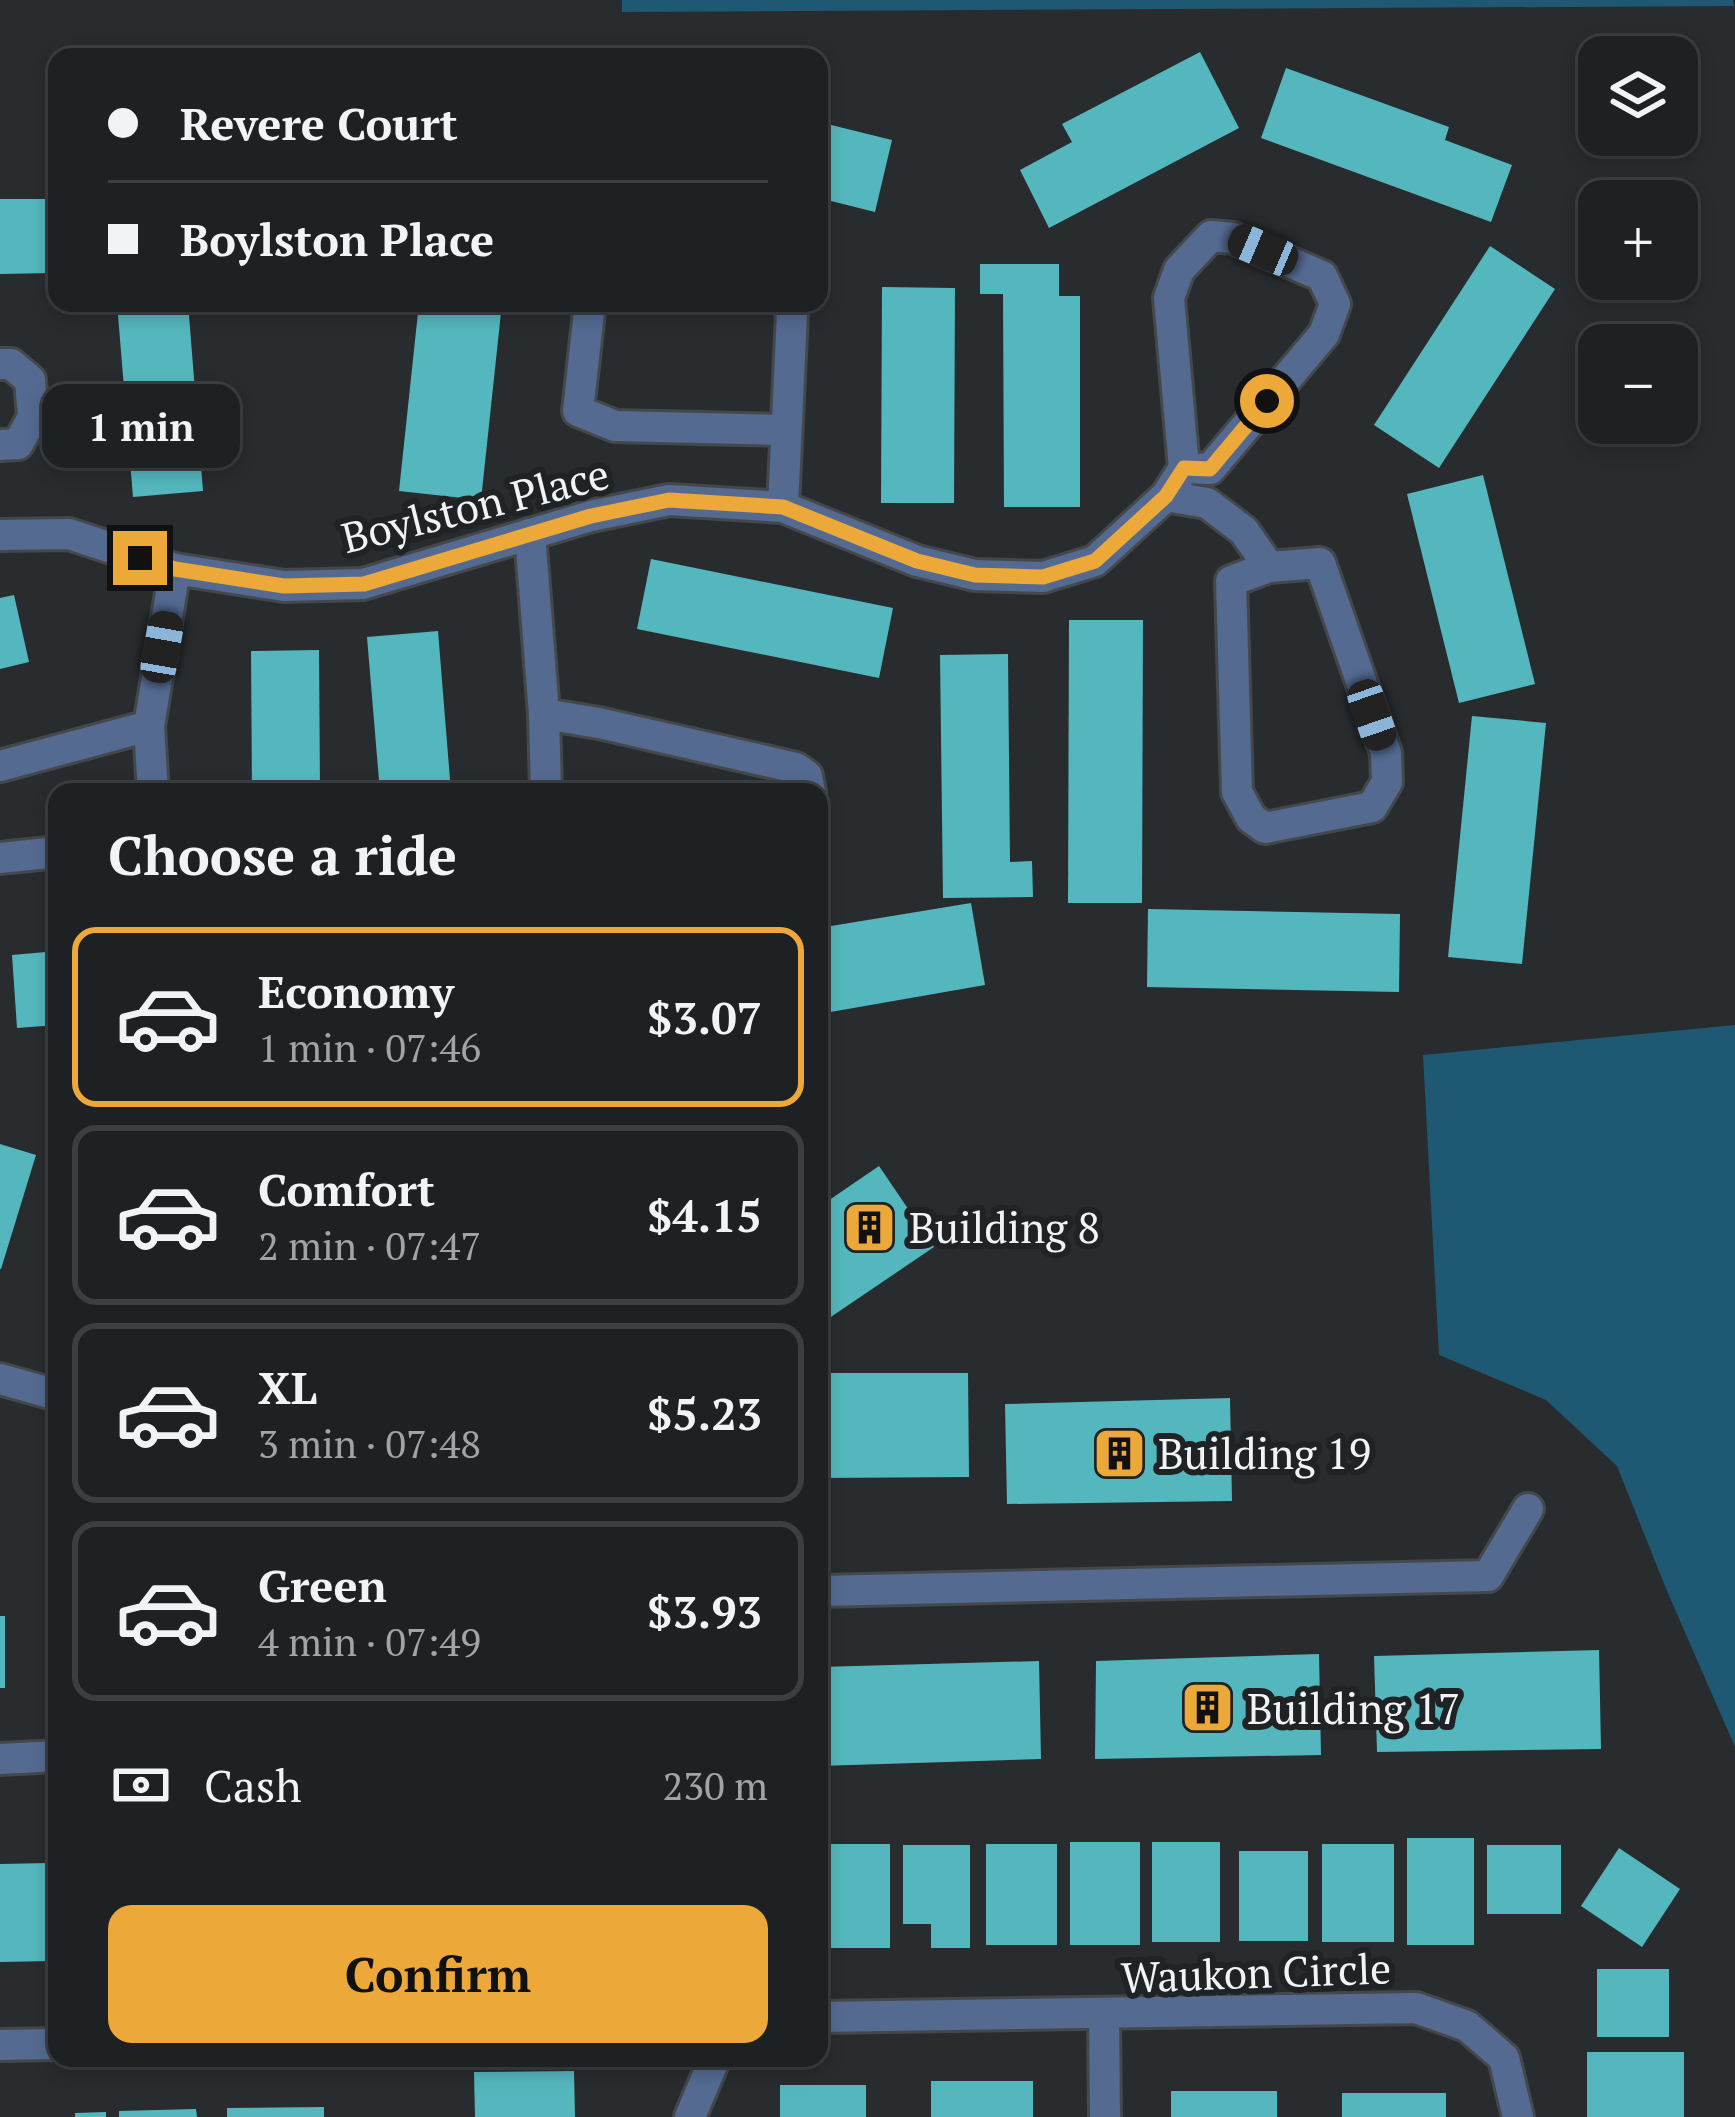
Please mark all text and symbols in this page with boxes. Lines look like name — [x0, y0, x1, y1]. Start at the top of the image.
map controls — [1578, 36, 1698, 444]
button: layers — [1578, 36, 1698, 156]
text: Revere Court — [180, 93, 458, 153]
button: + — [1578, 180, 1698, 300]
text: Boylston Place — [180, 209, 494, 269]
car — [1223, 219, 1303, 281]
button: − — [1578, 324, 1698, 444]
route start — [1240, 374, 1294, 428]
callout: 1 min — [41, 384, 239, 468]
text: 1 min — [88, 400, 194, 452]
street label: Boylston Place — [336, 445, 614, 565]
route end — [113, 531, 167, 585]
car — [138, 608, 186, 686]
car — [1343, 675, 1401, 755]
text: Choose a ride — [108, 819, 457, 890]
text: Economy — [258, 961, 454, 1021]
icon: car — [114, 963, 222, 1071]
text: $3.07 — [647, 987, 762, 1047]
text: 1 min · 07:46 — [258, 1021, 481, 1073]
text: Comfort — [258, 1159, 435, 1219]
icon: car — [114, 1161, 222, 1269]
text: $4.15 — [647, 1185, 762, 1245]
building icon: Building 8 — [842, 1199, 898, 1255]
place label: Building 8 — [909, 1199, 1100, 1255]
text: 2 min · 07:47 — [258, 1219, 481, 1271]
text: XL — [258, 1357, 317, 1417]
icon: car — [114, 1359, 222, 1467]
text: $5.23 — [647, 1383, 762, 1443]
text: 3 min · 07:48 — [258, 1417, 481, 1469]
building icon: Building 19 — [1091, 1425, 1147, 1481]
place label: Building 19 — [1158, 1425, 1371, 1481]
text: Green — [258, 1555, 387, 1615]
icon: car — [114, 1557, 222, 1665]
text: $3.93 — [647, 1581, 762, 1641]
text: 4 min · 07:49 — [258, 1615, 481, 1667]
building icon: Building 17 — [1180, 1680, 1236, 1736]
place label: Building 17 — [1247, 1680, 1460, 1736]
icon: cash — [108, 1752, 174, 1818]
text: Cash — [204, 1755, 302, 1815]
text: 230 m — [663, 1759, 768, 1811]
button: Confirm — [108, 1905, 768, 2043]
street label: Waukon Circle — [1120, 1939, 1392, 2005]

